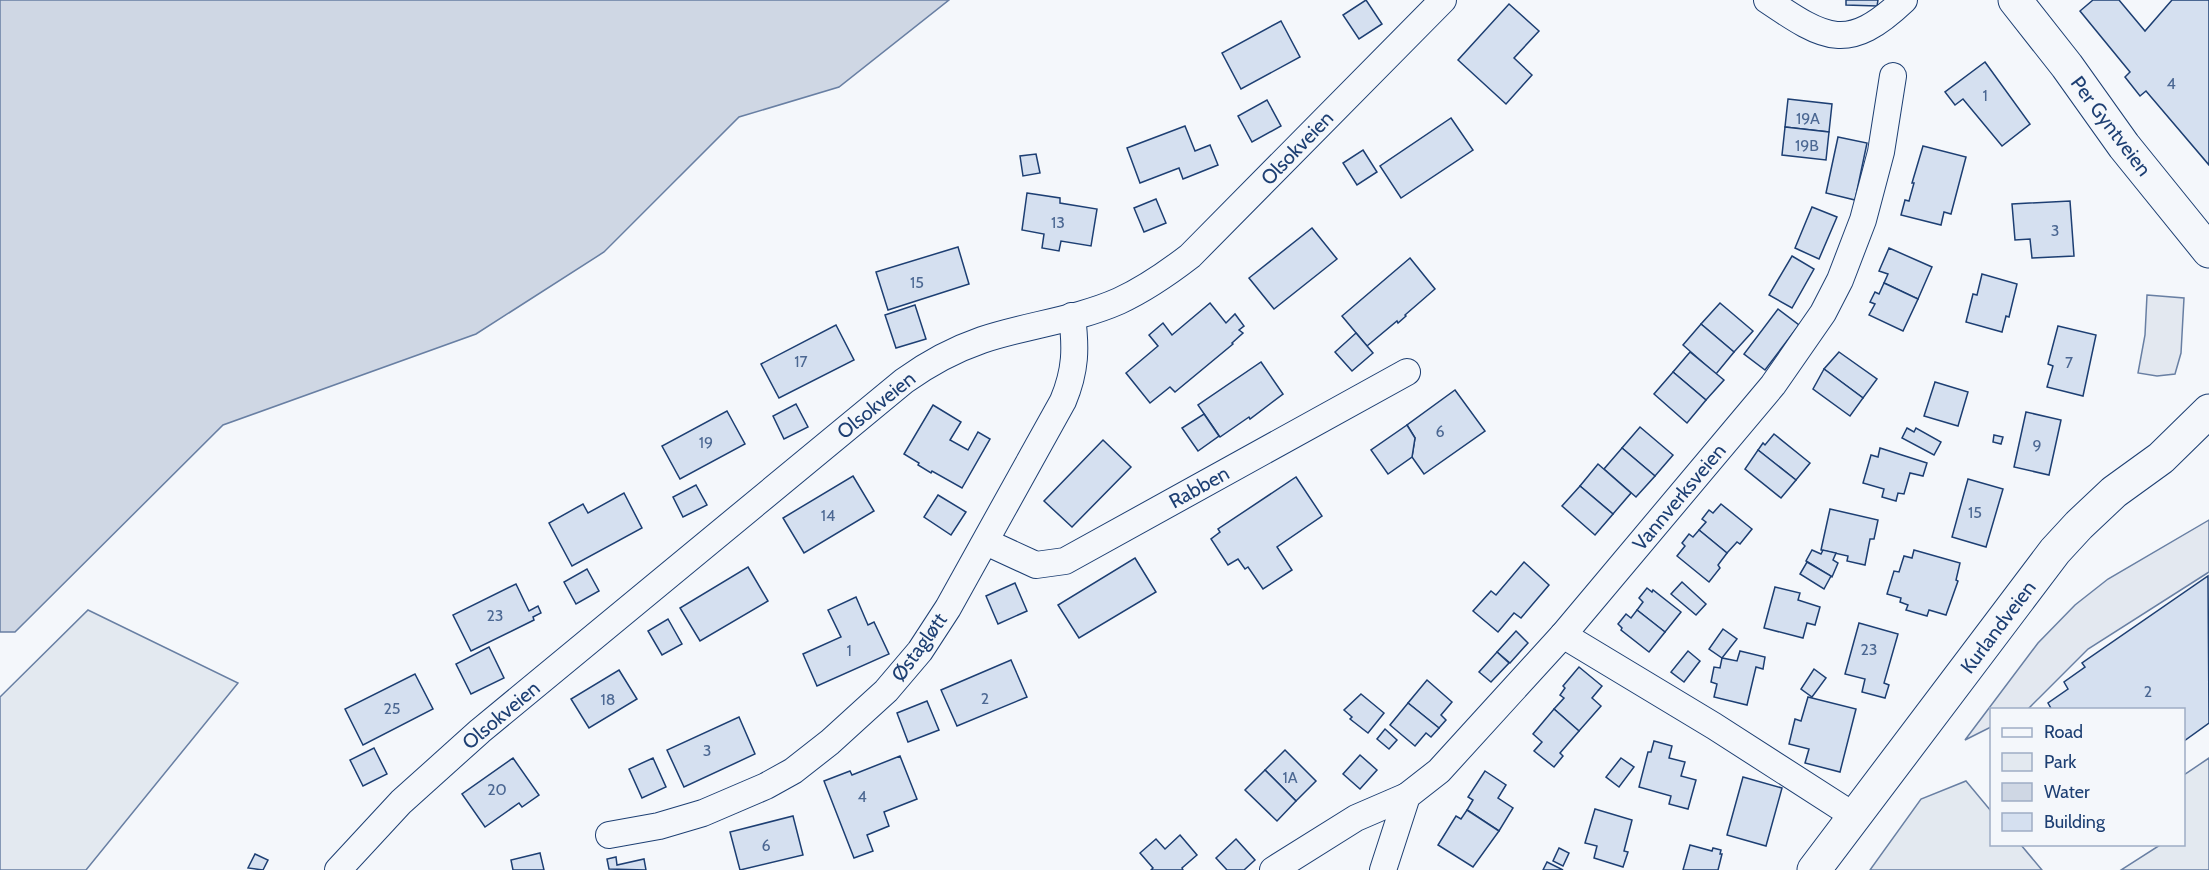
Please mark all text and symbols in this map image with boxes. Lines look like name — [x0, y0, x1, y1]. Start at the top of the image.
street label: Per Gyntveien — [2066, 71, 2156, 181]
house number: 4 — [2166, 74, 2176, 93]
house number: 1 — [1982, 86, 1988, 105]
street label: Olsokveien — [1256, 106, 1338, 190]
house number: 19A — [1796, 109, 1820, 128]
house number: 19B — [1795, 136, 1819, 155]
house number: 13 — [1051, 213, 1065, 232]
house number: 3 — [2051, 221, 2059, 240]
house number: 15 — [910, 273, 924, 292]
house number: 17 — [794, 352, 808, 371]
house number: 7 — [2065, 353, 2073, 372]
street label: Olsokveien — [832, 366, 920, 444]
house number: 6 — [1435, 422, 1445, 441]
house number: 19 — [699, 433, 713, 452]
house number: 9 — [2032, 436, 2042, 455]
street label: Vannverksveien — [1627, 439, 1731, 555]
street label: Rabben — [1165, 461, 1233, 513]
house number: 15 — [1968, 503, 1982, 522]
house number: 14 — [821, 506, 835, 525]
street label: Kurlandveien — [1955, 576, 2041, 678]
house number: 23 — [486, 606, 504, 625]
street label: Østagløtt — [886, 608, 952, 686]
house number: 23 — [1860, 640, 1878, 659]
house number: 1 — [846, 641, 852, 660]
street label: Olsokveien — [457, 676, 545, 754]
house number: 2 — [2144, 682, 2152, 701]
house number: 2 — [981, 689, 989, 708]
house number: 18 — [601, 690, 615, 709]
house number: 25 — [383, 699, 401, 718]
legend — [1990, 708, 2185, 846]
text: Road — [2044, 721, 2083, 743]
house number: 3 — [703, 741, 711, 760]
text: Park — [2044, 751, 2077, 773]
house number: 1A — [1282, 768, 1298, 787]
house number: 20 — [487, 780, 507, 799]
text: Water — [2044, 781, 2090, 803]
house number: 4 — [857, 787, 867, 806]
text: Building — [2044, 811, 2106, 833]
house number: 6 — [761, 836, 771, 855]

